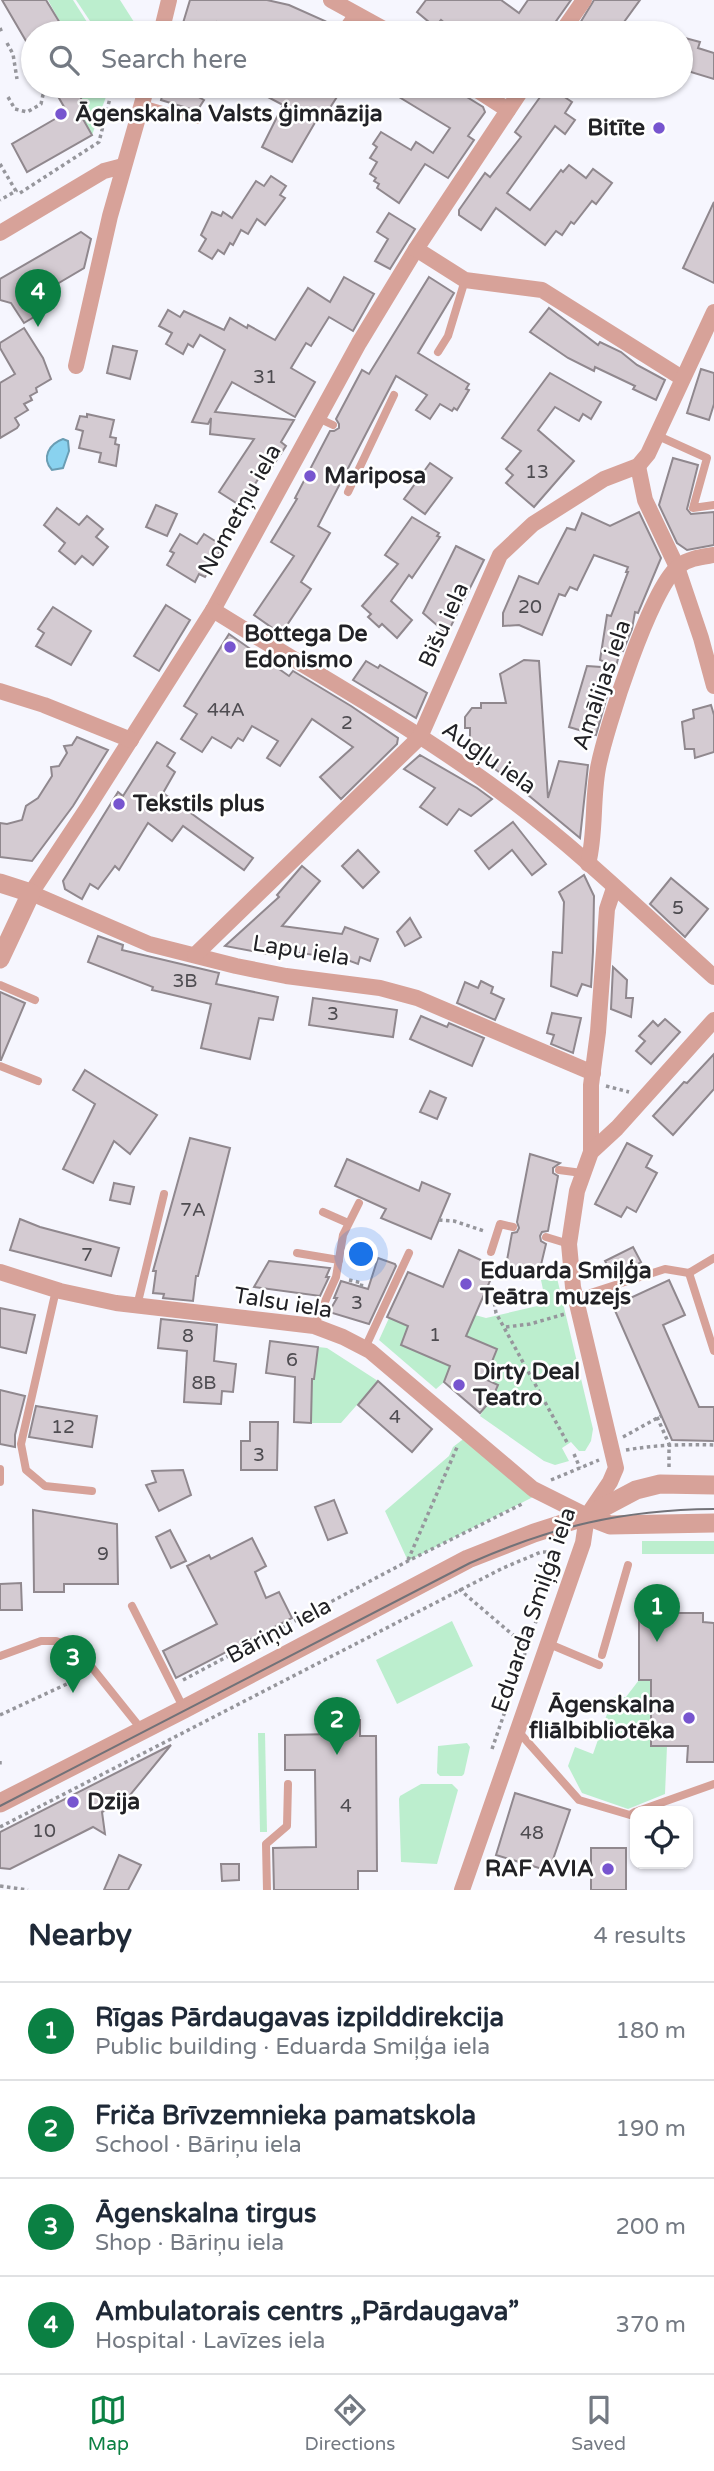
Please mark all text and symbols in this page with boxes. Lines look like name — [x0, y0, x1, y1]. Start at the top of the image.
search box — [21, 21, 693, 98]
icon: search — [45, 41, 83, 79]
text: Search here — [101, 44, 247, 75]
place label: Āgenskalna Valsts ģimnāzija — [75, 100, 383, 128]
marker: Āgenskalna Valsts ģimnāzija — [53, 106, 69, 122]
place label: Bitīte — [587, 114, 645, 142]
marker: Bitīte — [651, 120, 667, 136]
pin: 4 — [15, 269, 61, 327]
house number: 31 — [253, 366, 277, 388]
street label: Nometņu iela — [192, 439, 288, 581]
house number: 13 — [525, 461, 549, 483]
place label: Mariposa — [324, 462, 426, 490]
marker: Mariposa — [302, 468, 318, 484]
street label: Bišu iela — [413, 578, 475, 672]
house number: 20 — [518, 596, 542, 618]
street label: Amālijas iela — [567, 616, 637, 754]
place label: Bottega De Edonismo — [244, 620, 367, 674]
marker: Bottega De Edonismo — [222, 639, 238, 655]
house number: 44A — [207, 699, 245, 721]
house number: 2 — [341, 712, 353, 734]
street label: Augļu iela — [437, 715, 541, 801]
place label: Tekstils plus — [132, 790, 264, 818]
marker: Tekstils plus — [111, 796, 127, 812]
house number: 5 — [672, 897, 684, 919]
street label: Lapu iela — [250, 930, 352, 972]
house number: 3B — [172, 970, 198, 992]
house number: 3 — [327, 1003, 339, 1025]
house number: 7A — [180, 1199, 206, 1221]
your location — [344, 1237, 378, 1271]
house number: 7 — [81, 1244, 93, 1266]
place label: Eduarda Smiļģa Teātra muzejs — [479, 1257, 652, 1311]
marker: Eduarda Smiļģa Teātra muzejs — [458, 1276, 474, 1292]
street label: Talsu iela — [232, 1281, 334, 1325]
house number: 3 — [351, 1292, 363, 1314]
house number: 1 — [429, 1324, 441, 1346]
house number: 8 — [182, 1325, 194, 1347]
house number: 6 — [286, 1349, 298, 1371]
place label: Dirty Deal Teatro — [472, 1358, 580, 1412]
house number: 8B — [191, 1372, 217, 1394]
marker: Dirty Deal Teatro — [451, 1377, 467, 1393]
house number: 4 — [389, 1406, 401, 1428]
house number: 12 — [51, 1416, 75, 1438]
house number: 3 — [253, 1444, 265, 1466]
street label: Eduarda Smiļģa iela — [486, 1504, 582, 1716]
house number: 9 — [97, 1543, 109, 1565]
pin: 1 — [634, 1584, 680, 1642]
street label: Bāriņu iela — [222, 1592, 336, 1670]
pin: 3 — [50, 1635, 96, 1693]
place label: Āgenskalna fliālbibliotēka — [529, 1691, 675, 1745]
pin: 2 — [314, 1697, 360, 1755]
marker: Āgenskalna fliālbibliotēka — [681, 1710, 697, 1726]
place label: Dzija — [87, 1788, 140, 1816]
marker: Dzija — [65, 1794, 81, 1810]
house number: 4 — [340, 1795, 352, 1817]
map controls — [630, 1806, 693, 1869]
button: locate — [630, 1806, 693, 1869]
house number: 10 — [32, 1820, 56, 1842]
house number: 48 — [520, 1822, 544, 1844]
place label: RAF AVIA — [485, 1855, 594, 1883]
marker: RAF AVIA — [600, 1861, 616, 1877]
text: Nearby — [28, 1917, 132, 1954]
text: 4 results — [593, 1922, 686, 1950]
text: Rīgas Pārdaugavas izpilddirekcija — [95, 2002, 504, 2033]
text: 1 — [44, 2017, 58, 2045]
text: 180 m — [616, 2017, 686, 2045]
text: Public building · Eduarda Smiļģa iela — [95, 2033, 490, 2061]
text: Friča Brīvzemnieka pamatskola — [95, 2100, 476, 2131]
text: 2 — [44, 2115, 58, 2143]
text: 190 m — [616, 2115, 686, 2143]
text: School · Bāriņu iela — [95, 2131, 302, 2159]
text: Āgenskalna tirgus — [95, 2198, 316, 2229]
text: 3 — [44, 2213, 58, 2241]
text: 200 m — [616, 2213, 686, 2241]
text: Shop · Bāriņu iela — [95, 2229, 284, 2257]
text: Ambulatorais centrs „Pārdaugava” — [95, 2296, 519, 2327]
text: 4 — [44, 2311, 58, 2339]
text: 370 m — [616, 2311, 686, 2339]
text: Hospital · Lavīzes iela — [95, 2327, 325, 2355]
tab: Map — [88, 2391, 129, 2455]
tab: Directions — [305, 2391, 396, 2455]
tab: Saved — [571, 2391, 626, 2455]

